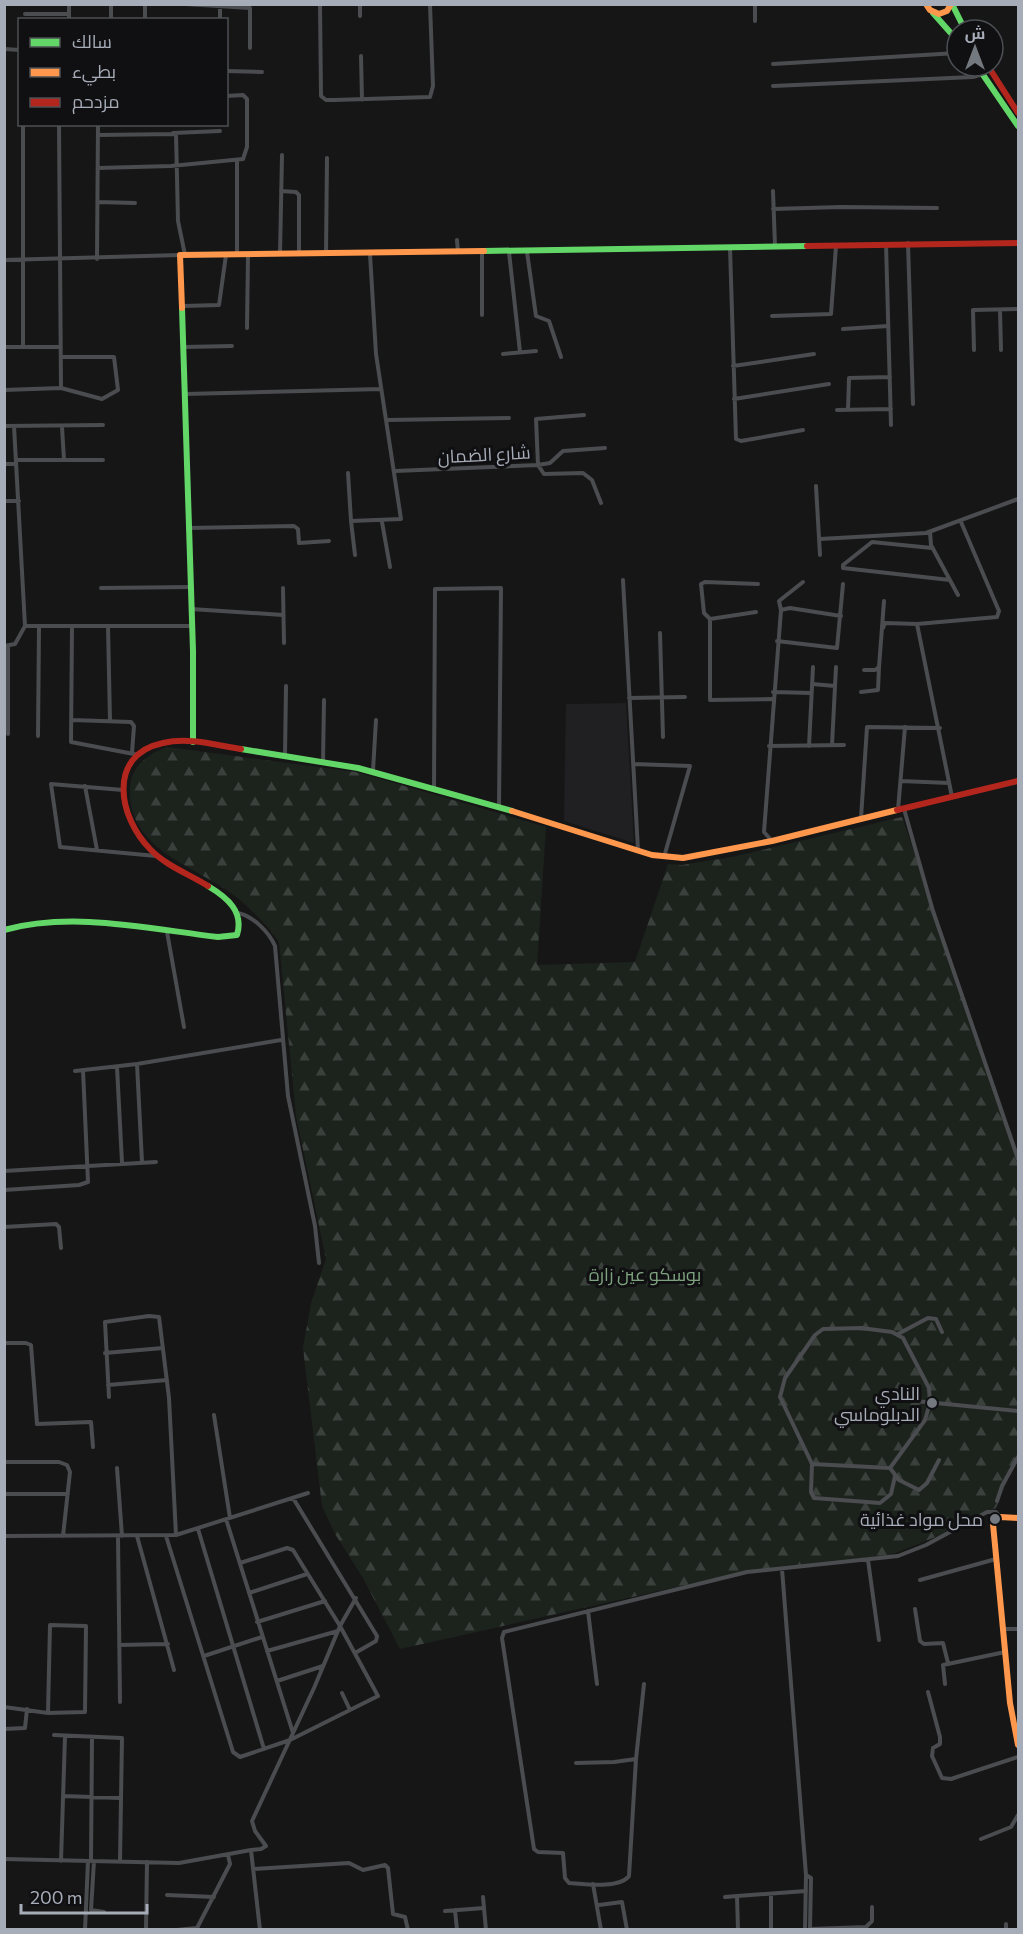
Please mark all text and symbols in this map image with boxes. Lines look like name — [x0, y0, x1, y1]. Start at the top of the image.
legend — [18, 18, 228, 126]
north arrow — [945, 18, 1005, 78]
text: ش — [965, 23, 985, 43]
text: سالك — [72, 30, 112, 52]
text: بطيء — [72, 60, 116, 86]
text: مزدحم — [72, 90, 120, 114]
street label: شارع الضمان — [437, 441, 531, 469]
park label: بوسكو عين زارة — [589, 1263, 701, 1286]
place label: النادي الدبلوماسي — [834, 1382, 920, 1428]
marker: النادي الدبلوماسي — [925, 1396, 939, 1410]
place label: محل مواد غذائية — [860, 1508, 983, 1531]
marker: محل مواد غذائية — [988, 1512, 1002, 1526]
scale bar — [21, 1877, 147, 1915]
text: 200 m — [30, 1886, 83, 1908]

